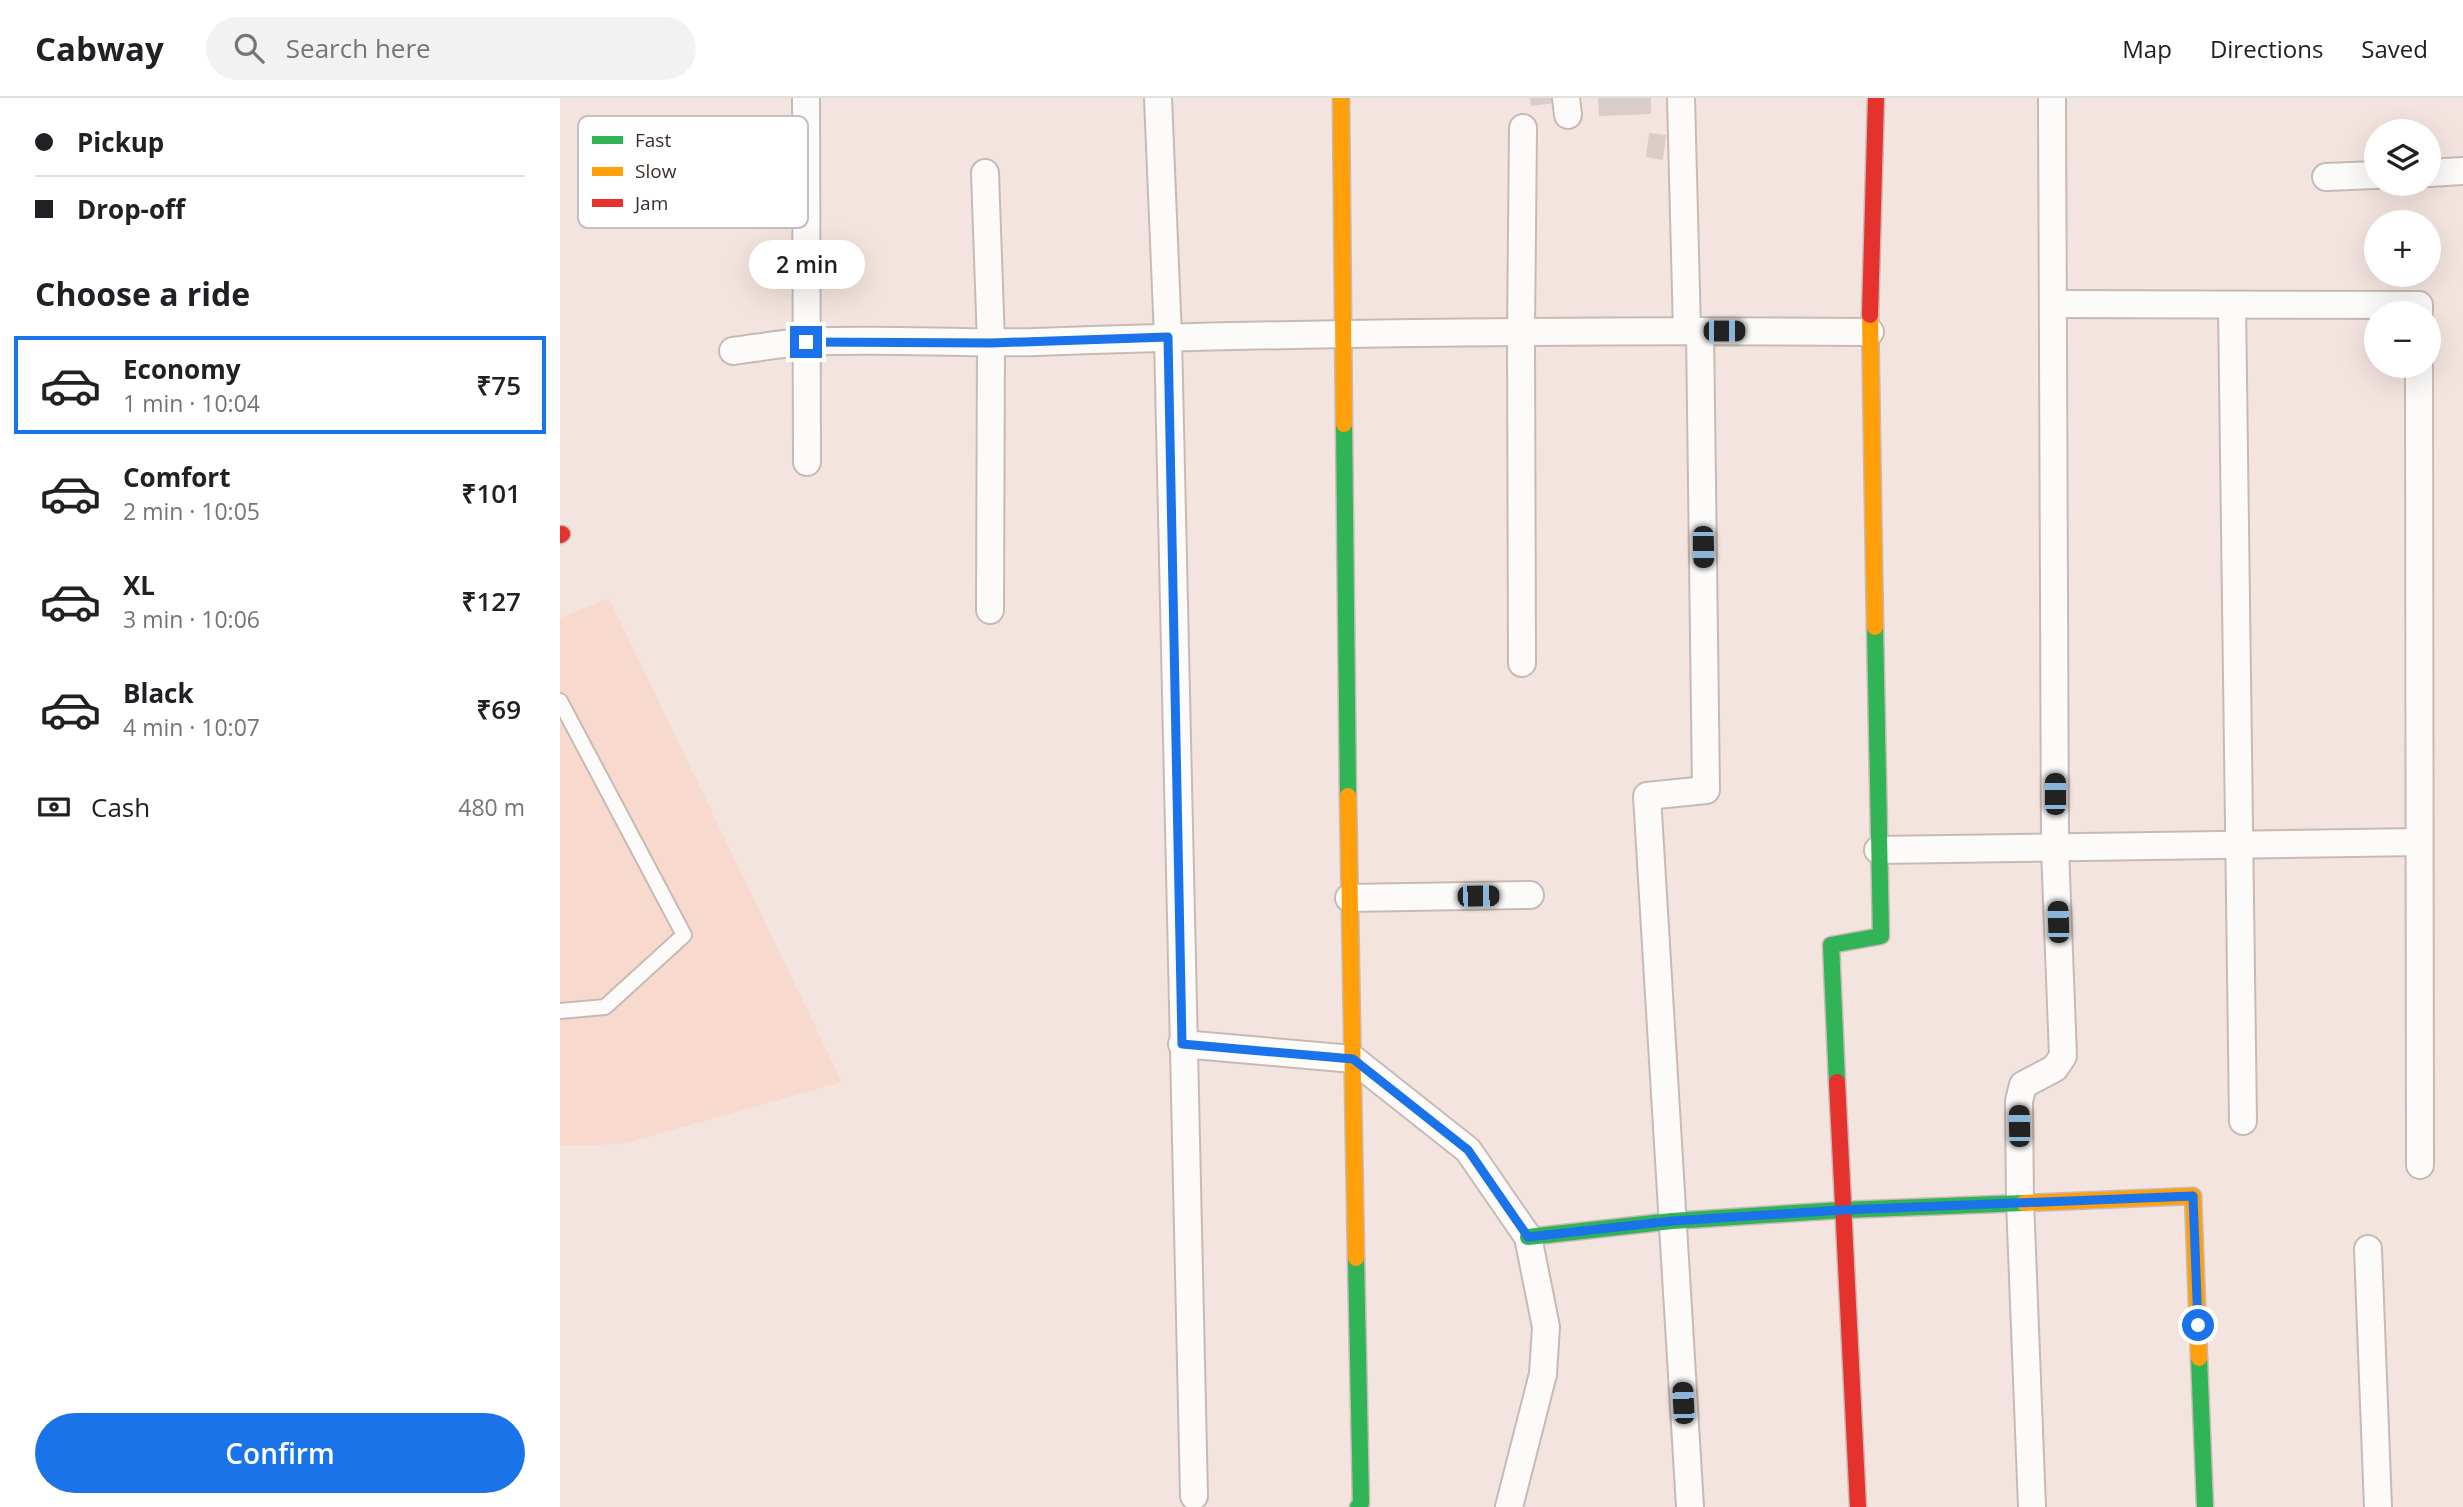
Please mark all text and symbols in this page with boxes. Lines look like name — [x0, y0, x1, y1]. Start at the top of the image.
search box — [206, 17, 696, 80]
text: Cabway — [35, 26, 164, 71]
icon: search — [230, 29, 268, 67]
text: Search here — [286, 30, 431, 66]
text: Map — [2122, 32, 2172, 65]
text: Directions — [2210, 32, 2323, 65]
text: Saved — [2361, 32, 2428, 65]
legend — [578, 116, 808, 228]
map controls — [2364, 119, 2441, 378]
button: layers — [2364, 119, 2441, 196]
text: Pickup — [77, 124, 164, 160]
text: Fast — [635, 127, 671, 153]
text: Slow — [635, 158, 677, 184]
text: Jam — [633, 190, 668, 216]
text: Drop-off — [77, 191, 185, 227]
button: + — [2364, 210, 2441, 287]
callout: 2 min — [748, 240, 864, 289]
text: 2 min — [776, 248, 838, 280]
text: Choose a ride — [35, 272, 250, 315]
button: − — [2364, 301, 2441, 378]
car — [1704, 321, 1746, 342]
route end — [790, 326, 822, 358]
text: Economy — [123, 351, 241, 387]
icon: car — [39, 354, 102, 417]
text: ₹75 — [476, 367, 521, 403]
text: 1 min · 10:04 — [123, 387, 260, 419]
text: Comfort — [123, 459, 230, 495]
icon: car — [39, 462, 102, 525]
text: ₹101 — [462, 475, 521, 511]
text: 2 min · 10:05 — [123, 495, 260, 527]
car — [1693, 526, 1714, 568]
text: XL — [123, 567, 155, 603]
icon: car — [39, 570, 102, 633]
text: ₹127 — [462, 583, 521, 619]
text: 3 min · 10:06 — [123, 603, 260, 635]
text: Black — [123, 675, 194, 711]
icon: car — [39, 678, 102, 741]
text: ₹69 — [476, 691, 521, 727]
text: 4 min · 10:07 — [123, 711, 260, 743]
car — [2045, 773, 2066, 815]
icon: cash — [35, 788, 73, 826]
text: Cash — [91, 789, 150, 825]
text: 480 m — [458, 791, 525, 823]
car — [1457, 885, 1500, 907]
car — [2047, 901, 2070, 943]
car — [2009, 1105, 2030, 1147]
route start — [2182, 1309, 2214, 1341]
car — [1672, 1381, 1695, 1425]
button: Confirm — [35, 1413, 525, 1493]

